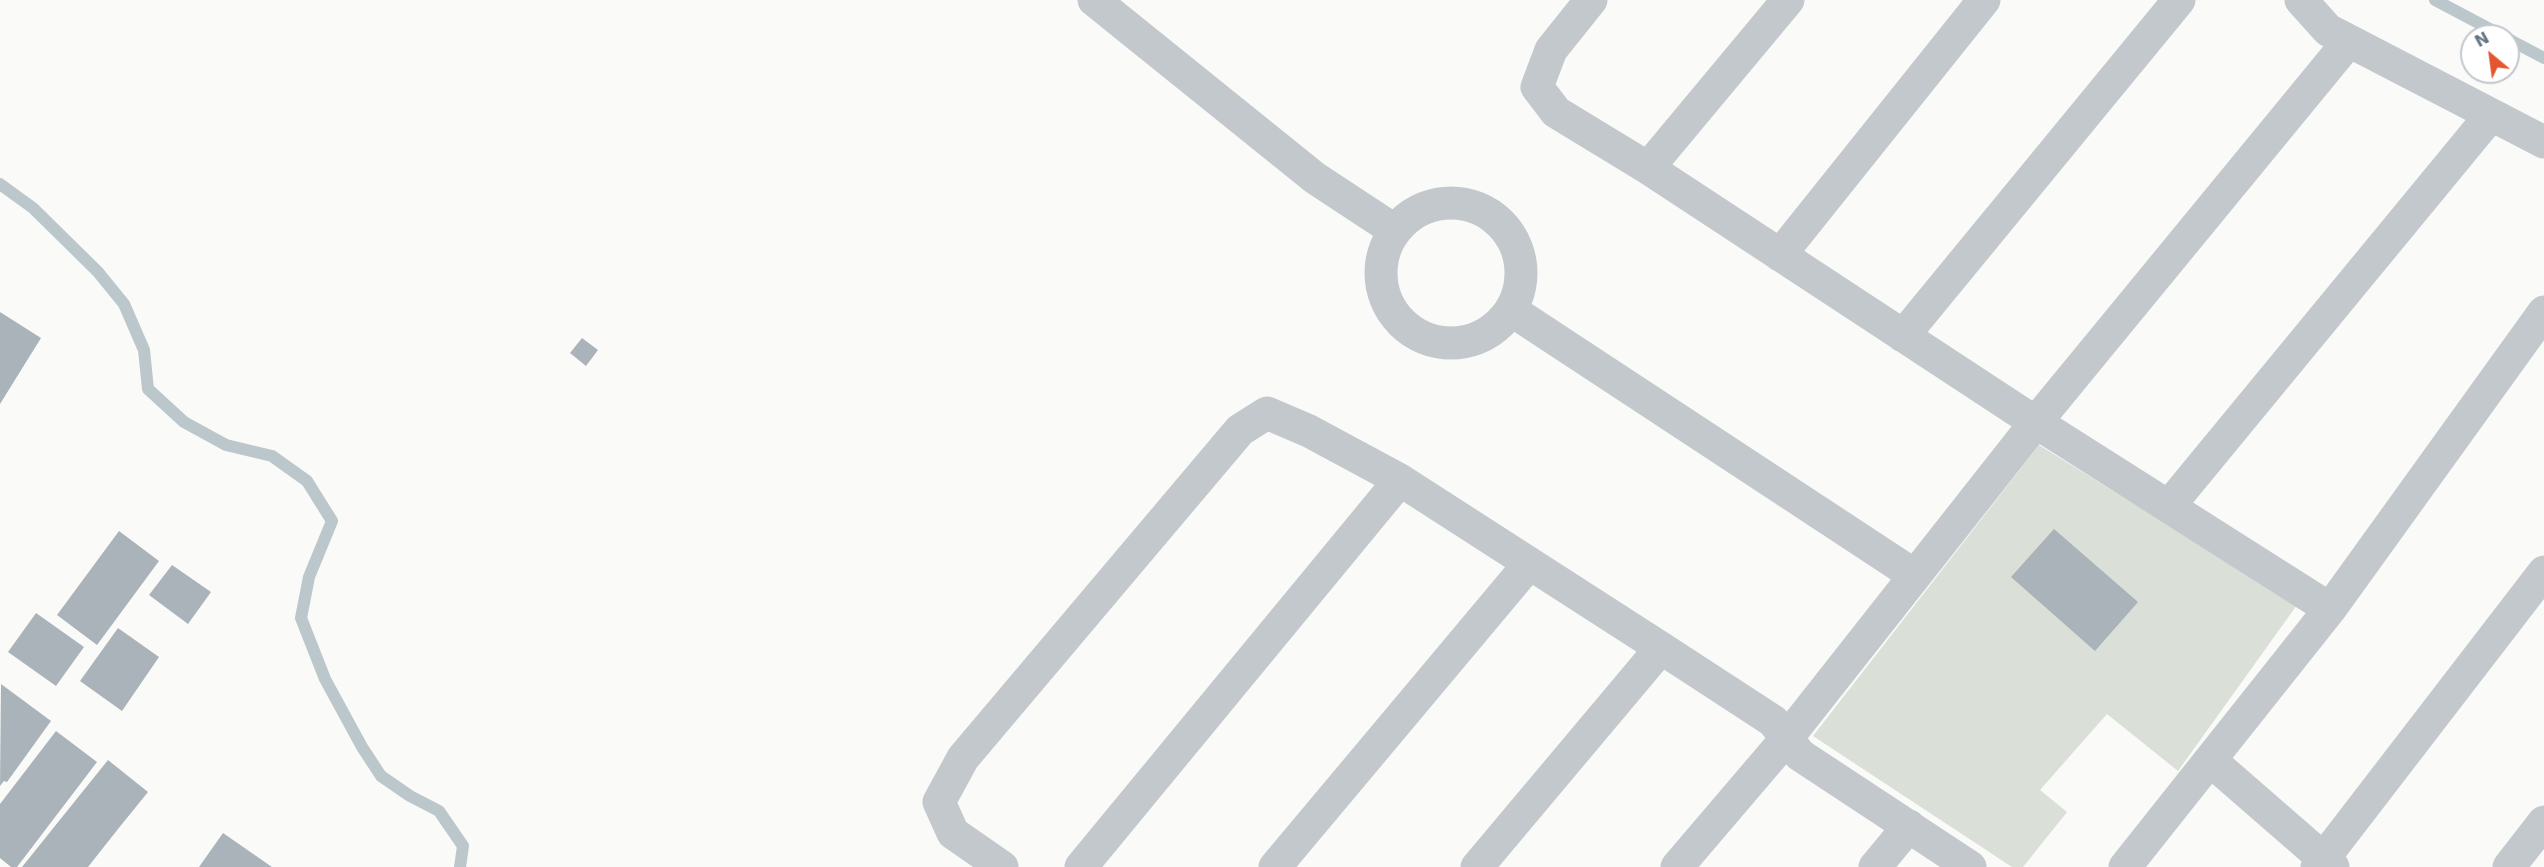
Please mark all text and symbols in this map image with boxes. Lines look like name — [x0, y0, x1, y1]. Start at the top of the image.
north arrow — [2460, 24, 2520, 84]
text: N — [2472, 28, 2492, 51]

